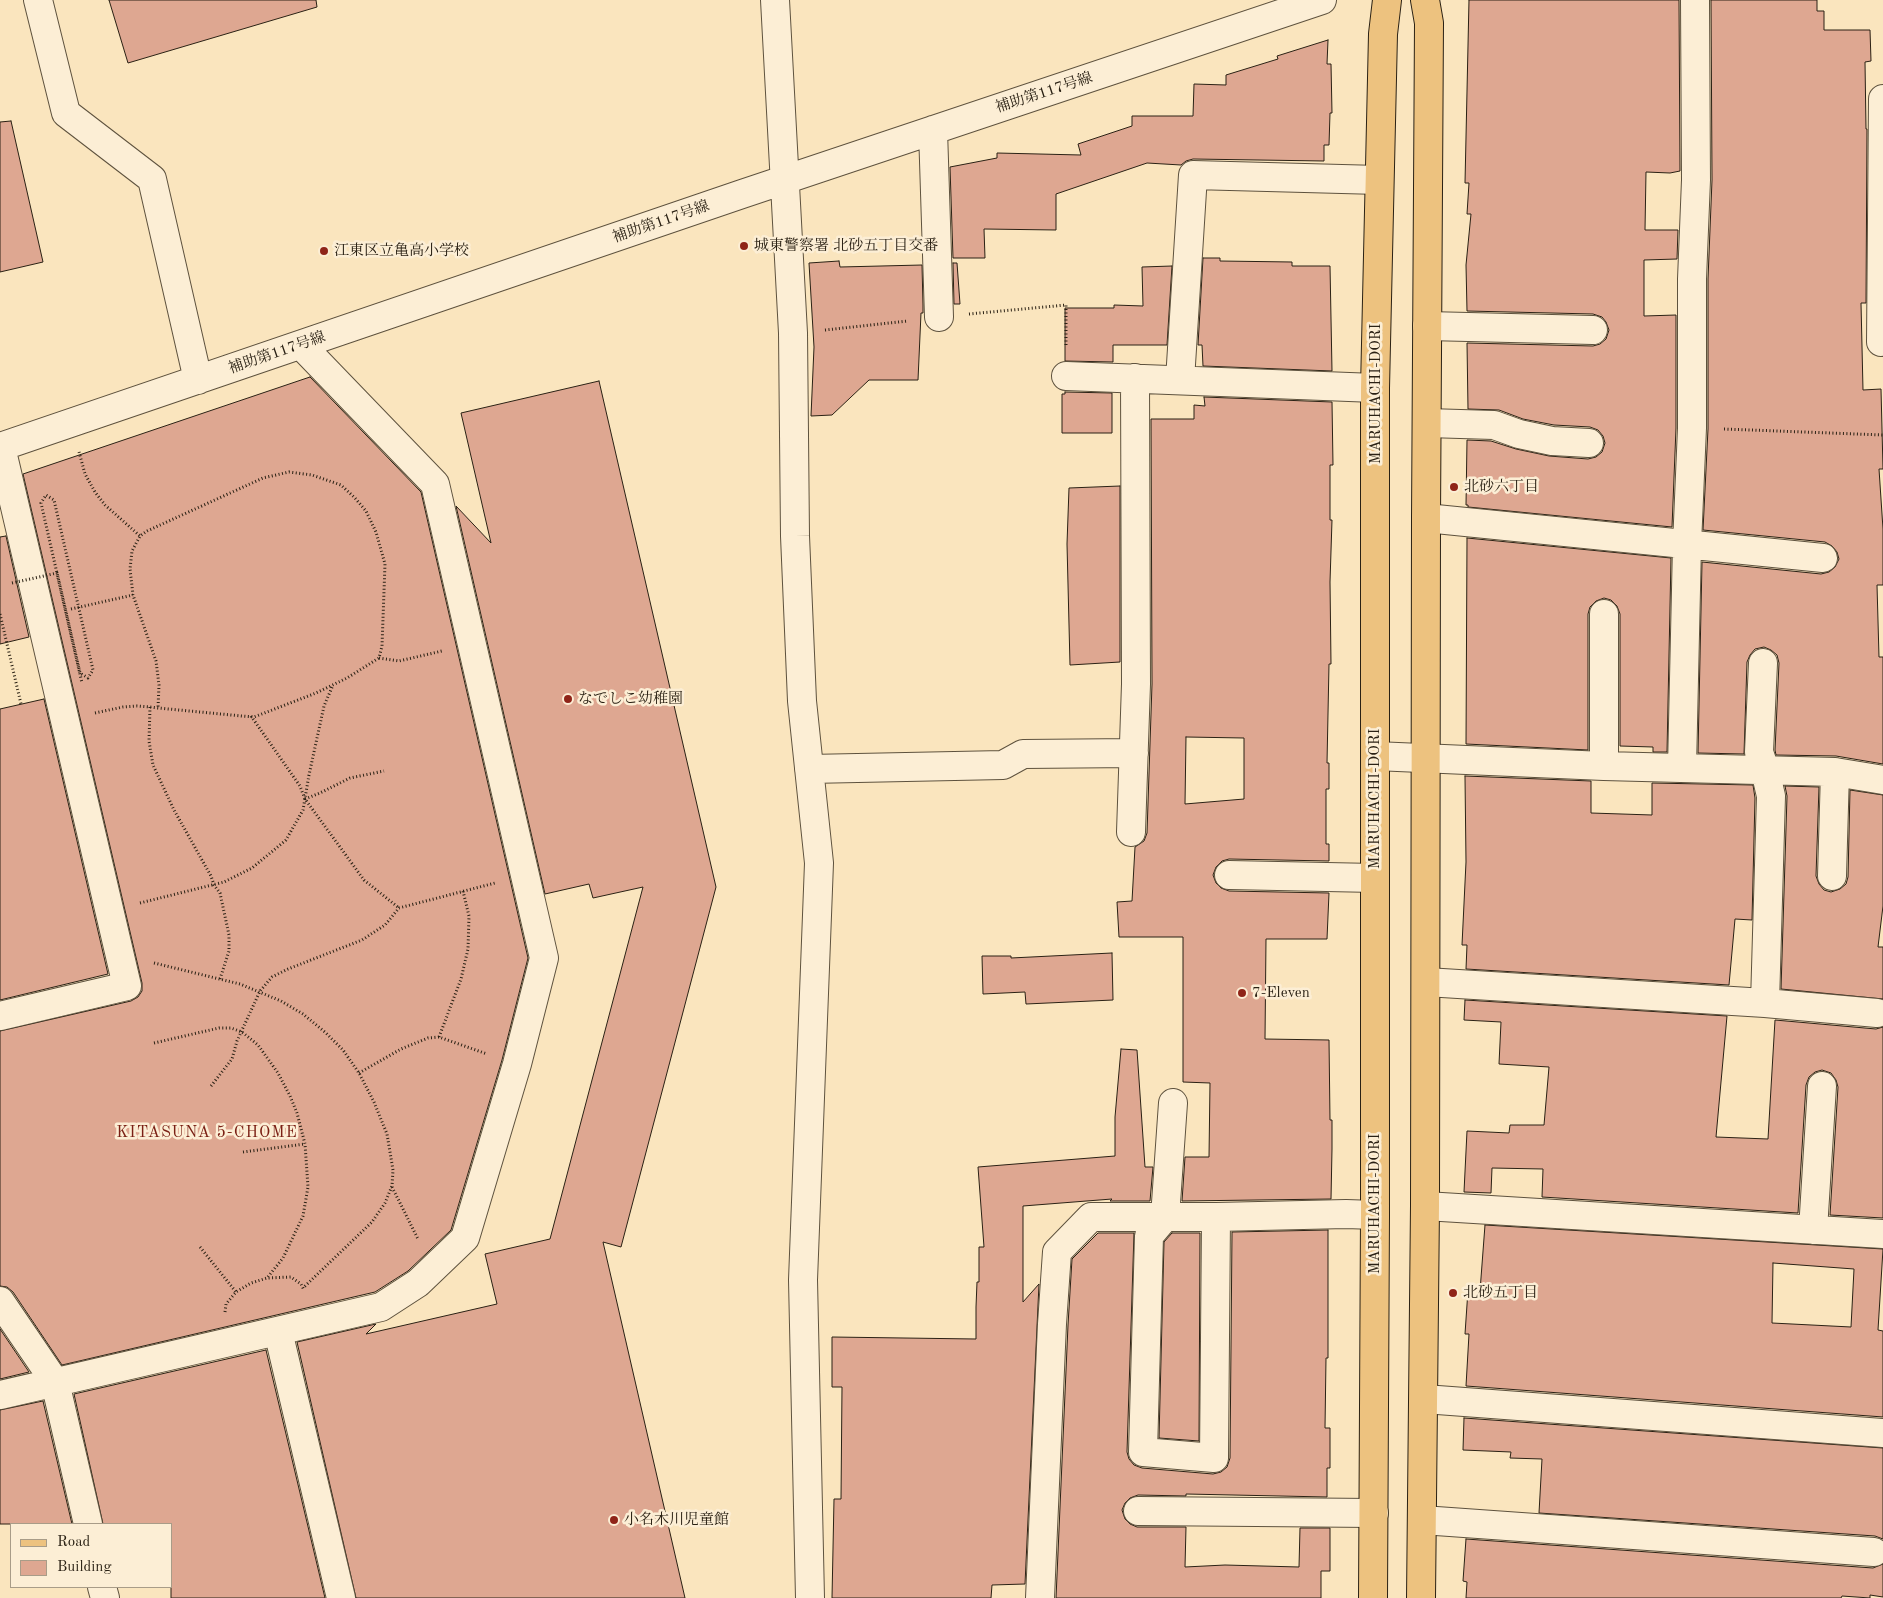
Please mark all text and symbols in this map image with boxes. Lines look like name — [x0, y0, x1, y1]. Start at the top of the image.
street label: 補助第117号線 — [993, 69, 1095, 117]
street label: 補助第117号線 — [610, 197, 712, 247]
place label: 城東警察署 北砂五丁目交番 — [754, 237, 938, 255]
marker: 城東警察署 北砂五丁目交番 — [738, 240, 750, 252]
place label: 江東区立亀高小学校 — [334, 242, 469, 260]
marker: 江東区立亀高小学校 — [318, 245, 330, 257]
street label: MARUHACHI-DORI — [1367, 324, 1385, 464]
street label: 補助第117号線 — [226, 328, 328, 378]
place label: 北砂六丁目 — [1464, 478, 1539, 496]
marker: 北砂六丁目 — [1448, 481, 1460, 493]
place label: なでしこ幼稚園 — [578, 690, 683, 708]
marker: なでしこ幼稚園 — [562, 693, 574, 705]
street label: MARUHACHI-DORI — [1366, 729, 1384, 869]
place label: 7-Eleven — [1252, 984, 1310, 1002]
marker: 7-Eleven — [1236, 987, 1248, 999]
district label: KITASUNA 5-CHOME — [114, 1123, 300, 1143]
street label: MARUHACHI-DORI — [1366, 1134, 1384, 1274]
place label: 北砂五丁目 — [1463, 1284, 1538, 1302]
marker: 北砂五丁目 — [1447, 1287, 1459, 1299]
place label: 小名木川児童館 — [624, 1511, 729, 1529]
marker: 小名木川児童館 — [608, 1514, 620, 1526]
legend — [10, 1523, 172, 1588]
text: Road — [57, 1535, 90, 1550]
text: Building — [57, 1560, 112, 1575]

